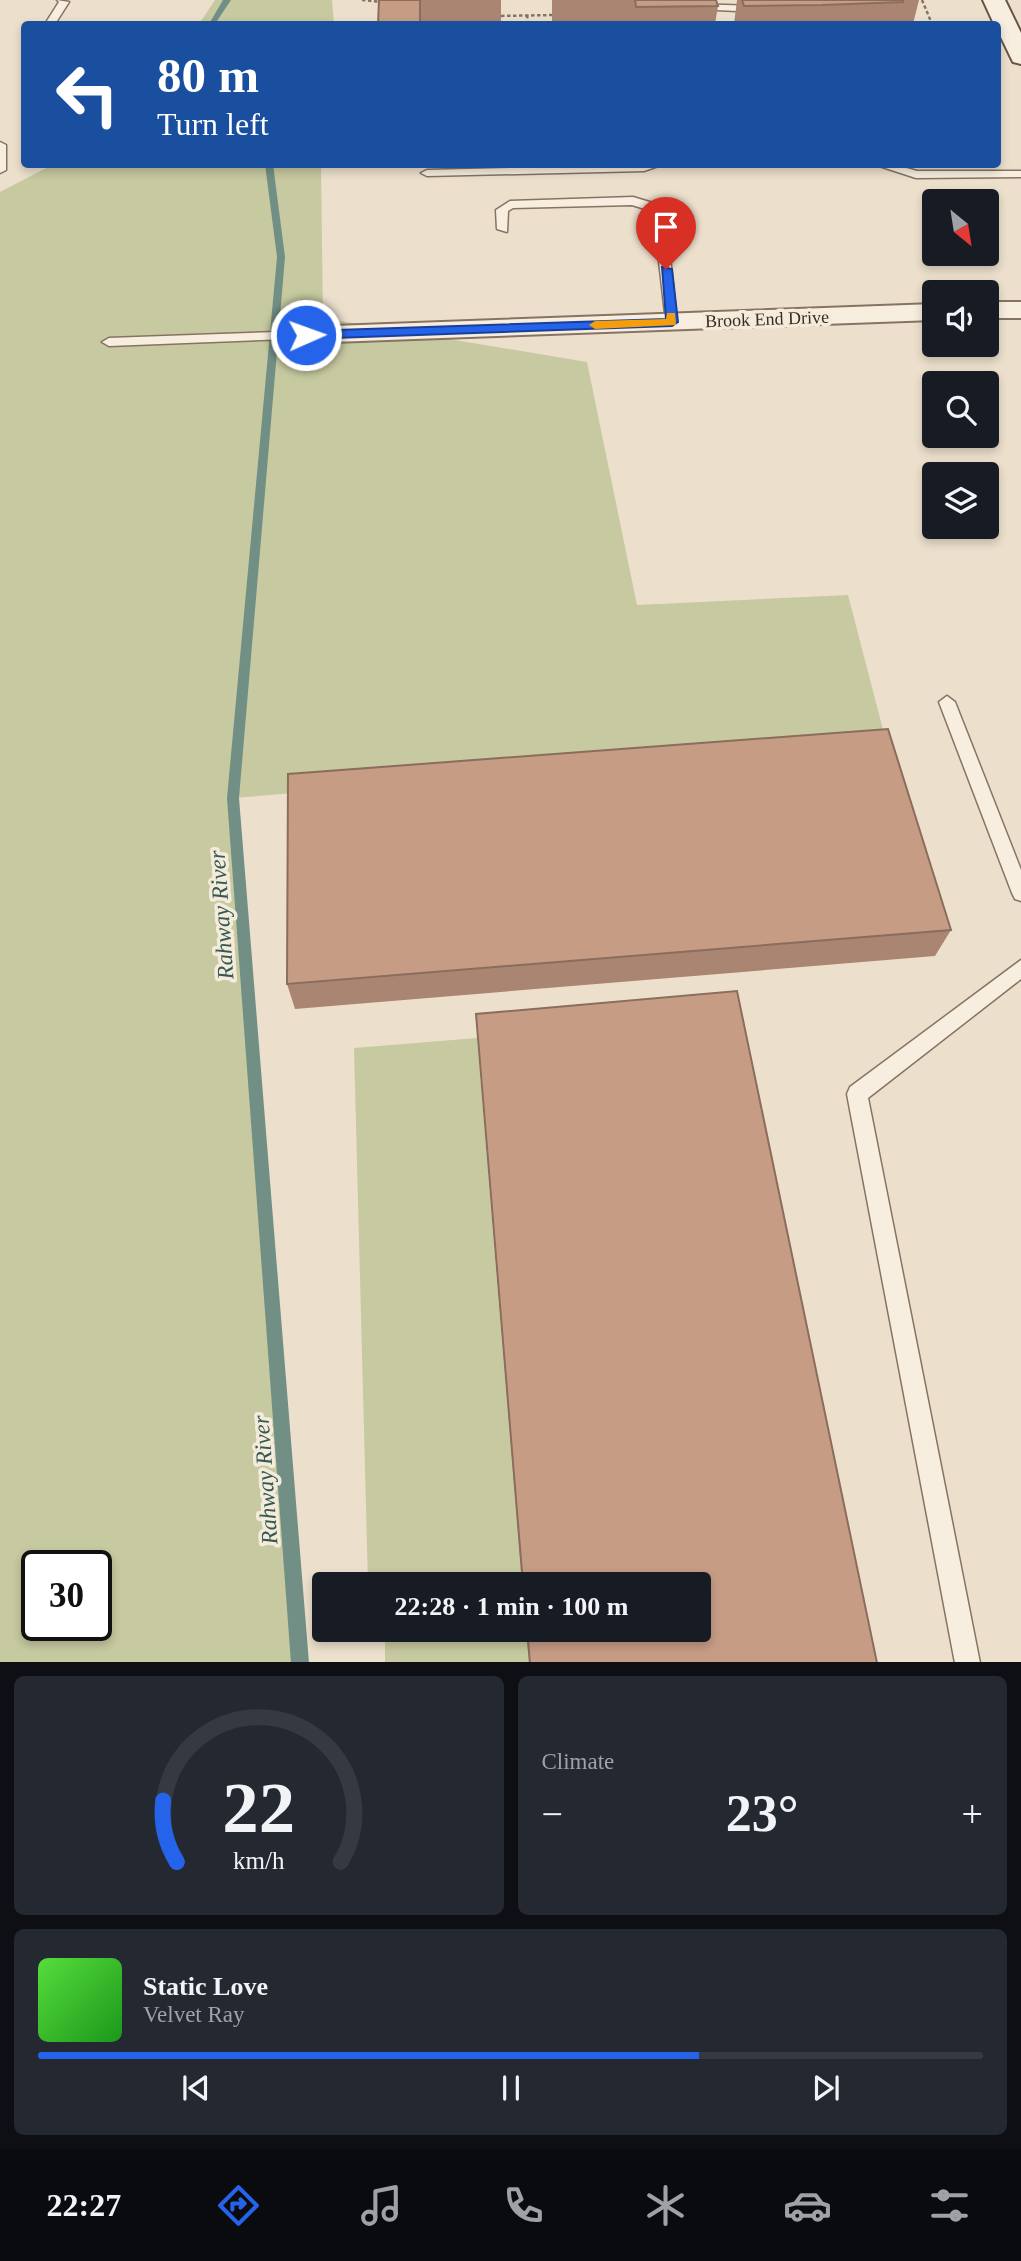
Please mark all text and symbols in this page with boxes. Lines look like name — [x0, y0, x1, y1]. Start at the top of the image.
text: 80 m — [157, 48, 259, 103]
icon: left — [42, 49, 133, 140]
text: Turn left — [157, 106, 269, 142]
north arrow — [922, 189, 999, 266]
map controls — [922, 189, 999, 539]
pin — [636, 197, 696, 269]
icon: arrive — [647, 208, 685, 246]
button: sound — [922, 280, 999, 357]
position arrow — [269, 298, 343, 372]
street label: Brook End Drive — [705, 307, 829, 331]
button: search — [922, 371, 999, 448]
button: layers — [922, 462, 999, 539]
water label: Rahway River — [204, 848, 239, 982]
water label: Rahway River — [248, 1413, 283, 1547]
speed limit sign: 30 — [21, 1550, 112, 1641]
text: 22:28 · 1 min · 100 m — [395, 1592, 629, 1621]
text: Climate — [542, 1749, 614, 1774]
text: 22 — [222, 1767, 295, 1848]
text: 23° — [726, 1785, 799, 1842]
text: − — [542, 1793, 563, 1835]
text: + — [962, 1793, 983, 1835]
text: km/h — [233, 1846, 285, 1873]
text: Static Love — [143, 1972, 268, 2001]
text: Velvet Ray — [143, 2002, 245, 2027]
icon: previous — [177, 2069, 215, 2107]
icon: pause — [492, 2069, 530, 2107]
icon: next — [807, 2069, 845, 2107]
icon: directions — [214, 2181, 263, 2230]
icon: music — [357, 2181, 406, 2230]
icon: phone — [499, 2181, 548, 2230]
icon: climate — [641, 2181, 690, 2230]
icon: car — [783, 2181, 832, 2230]
icon: filters — [925, 2181, 974, 2230]
text: 22:27 — [47, 2187, 121, 2223]

